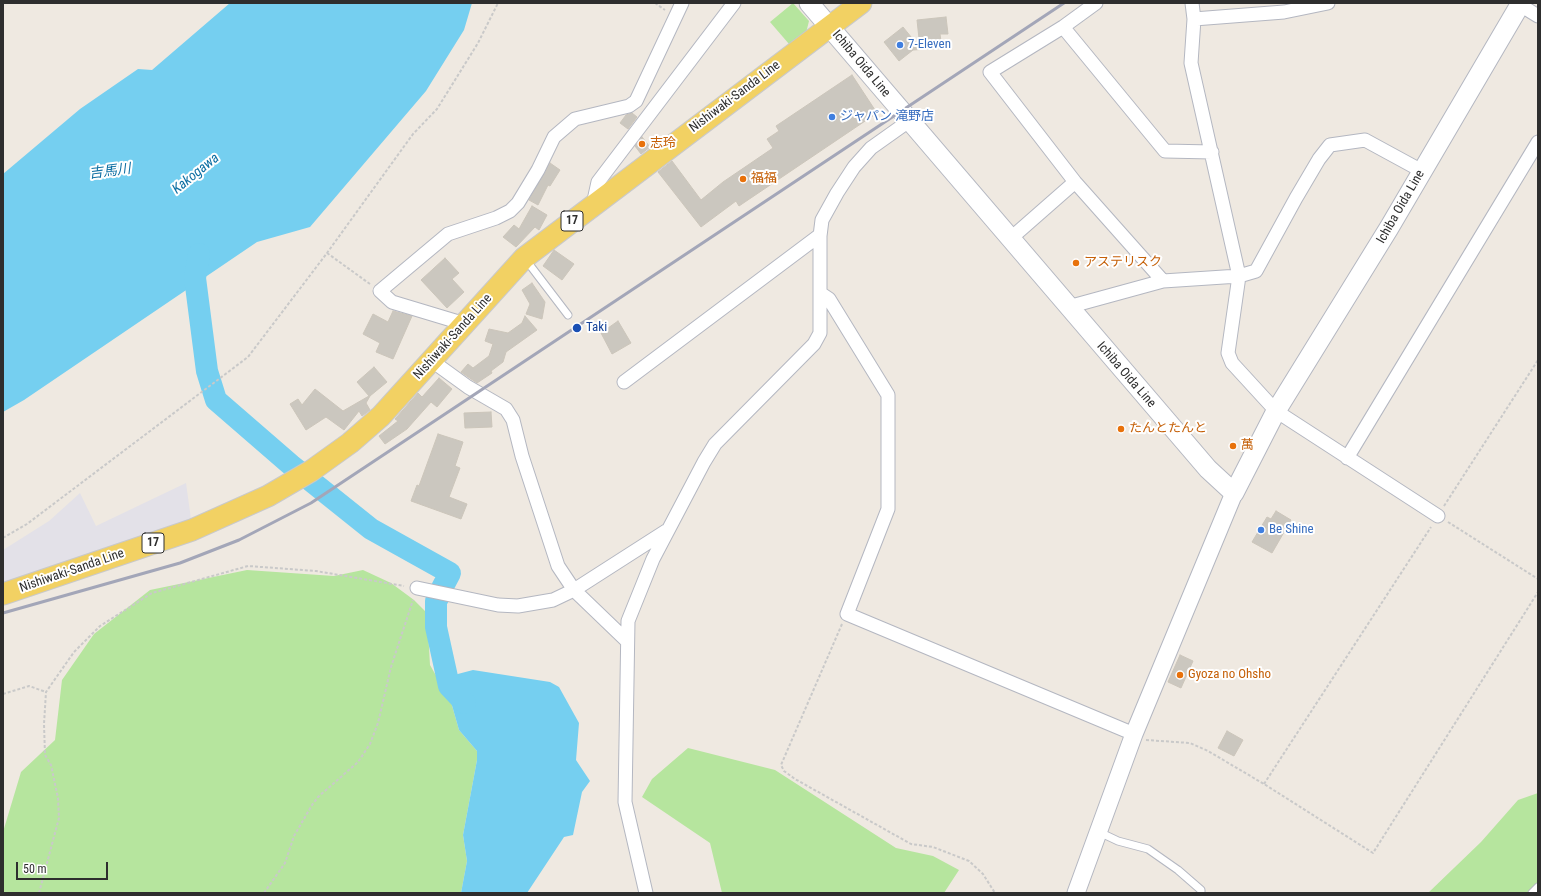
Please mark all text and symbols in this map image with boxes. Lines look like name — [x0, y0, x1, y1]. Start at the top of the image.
street label: Ichiba Oida Line — [829, 28, 893, 100]
place label: 7-Eleven — [908, 37, 951, 53]
marker: 7-Eleven — [895, 40, 905, 50]
street label: Nishiwaki-Sanda Line — [687, 58, 783, 136]
place label: ジャパン 滝野店 — [840, 109, 934, 125]
marker: ジャパン 滝野店 — [827, 112, 837, 122]
place label: 志玲 — [650, 136, 676, 152]
marker: 志玲 — [637, 139, 647, 149]
water label: Kakogawa — [169, 150, 223, 198]
water label: 吉馬川 — [88, 161, 132, 183]
street label: Ichiba Oida Line — [1374, 168, 1428, 246]
place label: 福福 — [751, 171, 777, 187]
marker: 福福 — [738, 174, 748, 184]
road number: 17 — [561, 211, 583, 231]
place label: アステリスク — [1084, 255, 1162, 271]
marker: アステリスク — [1071, 258, 1081, 268]
street label: Nishiwaki-Sanda Line — [411, 291, 495, 383]
place label: Taki — [586, 320, 607, 336]
marker: Taki — [571, 322, 583, 334]
street label: Ichiba Oida Line — [1093, 339, 1159, 411]
place label: たんとたんと — [1129, 421, 1207, 437]
marker: たんとたんと — [1116, 424, 1126, 434]
place label: 萬 — [1241, 438, 1254, 454]
marker: 萬 — [1228, 441, 1238, 451]
place label: Be Shine — [1269, 522, 1314, 538]
marker: Be Shine — [1256, 525, 1266, 535]
road number: 17 — [142, 533, 164, 553]
street label: Nishiwaki-Sanda Line — [18, 546, 126, 596]
place label: Gyoza no Ohsho — [1188, 667, 1271, 683]
marker: Gyoza no Ohsho — [1175, 670, 1185, 680]
scale bar — [18, 854, 110, 880]
text: 50 m — [23, 862, 47, 876]

